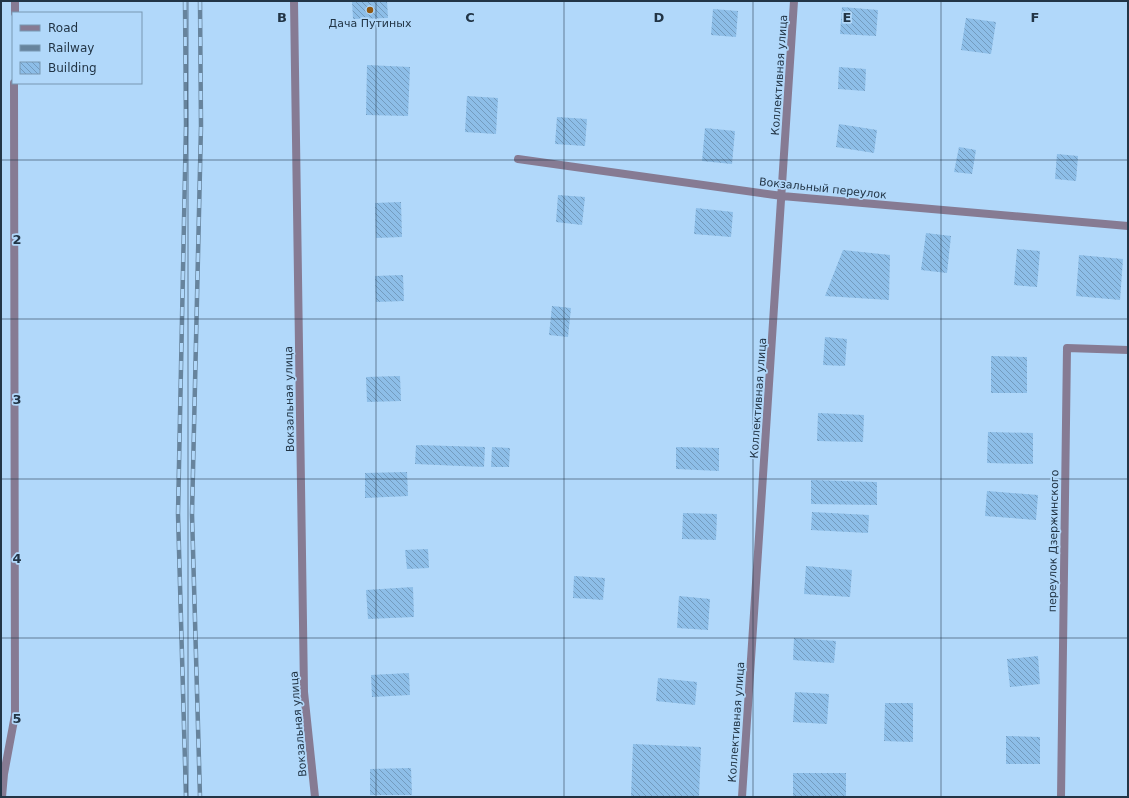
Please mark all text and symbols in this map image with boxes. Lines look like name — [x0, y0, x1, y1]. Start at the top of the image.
marker: Дача Путиных — [365, 5, 375, 15]
text: B — [277, 10, 287, 25]
text: C — [465, 10, 475, 25]
text: D — [654, 10, 665, 25]
text: E — [843, 10, 851, 25]
text: F — [1031, 10, 1039, 25]
legend — [12, 12, 142, 84]
street label: Коллективная улица — [769, 14, 790, 136]
place label: Дача Путиных — [329, 17, 412, 30]
text: Road — [48, 21, 78, 35]
text: Railway — [48, 41, 94, 55]
text: Building — [48, 61, 97, 75]
street label: Вокзальный переулок — [759, 175, 888, 202]
text: 2 — [12, 232, 22, 247]
street label: Коллективная улица — [748, 337, 769, 459]
street label: Вокзальная улица — [282, 346, 297, 452]
text: 3 — [12, 392, 22, 407]
street label: переулок Дзержинского — [1046, 469, 1061, 612]
text: 4 — [12, 551, 22, 566]
street label: Коллективная улица — [726, 661, 747, 783]
street label: Вокзальная улица — [287, 671, 310, 777]
text: 5 — [12, 711, 22, 726]

